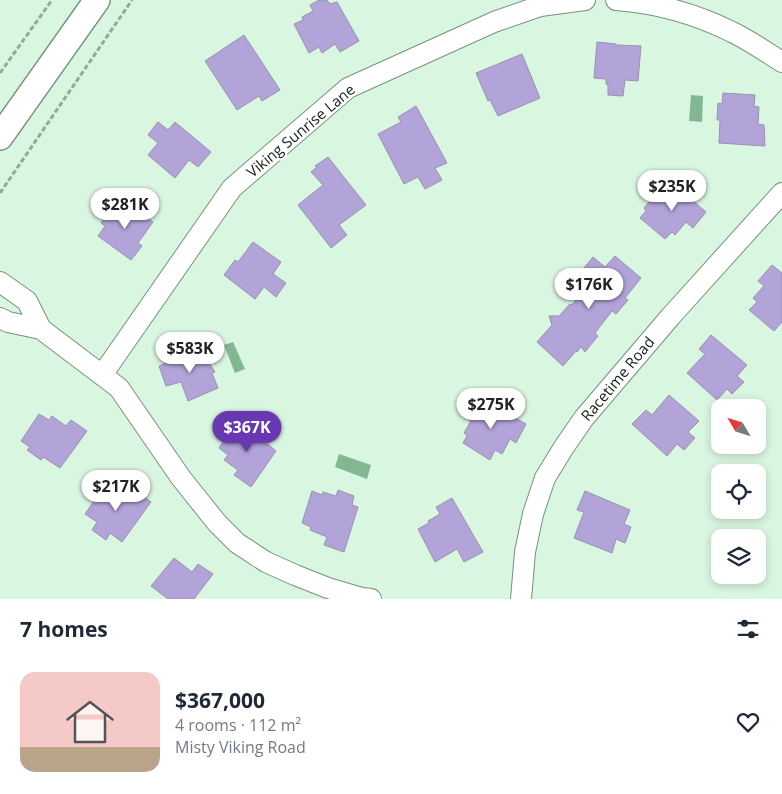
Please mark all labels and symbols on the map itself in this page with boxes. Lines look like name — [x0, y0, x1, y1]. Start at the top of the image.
street label: Viking Sunrise Lane — [242, 79, 359, 181]
pin: $235K — [637, 170, 707, 212]
pin: $281K — [90, 188, 160, 230]
pin: $176K — [554, 268, 624, 310]
pin: $583K — [155, 332, 225, 374]
street label: Racetime Road — [576, 332, 658, 425]
pin: $275K — [456, 388, 526, 430]
north arrow — [711, 399, 766, 454]
pin: $367K — [212, 410, 282, 453]
pin: $217K — [81, 470, 151, 512]

